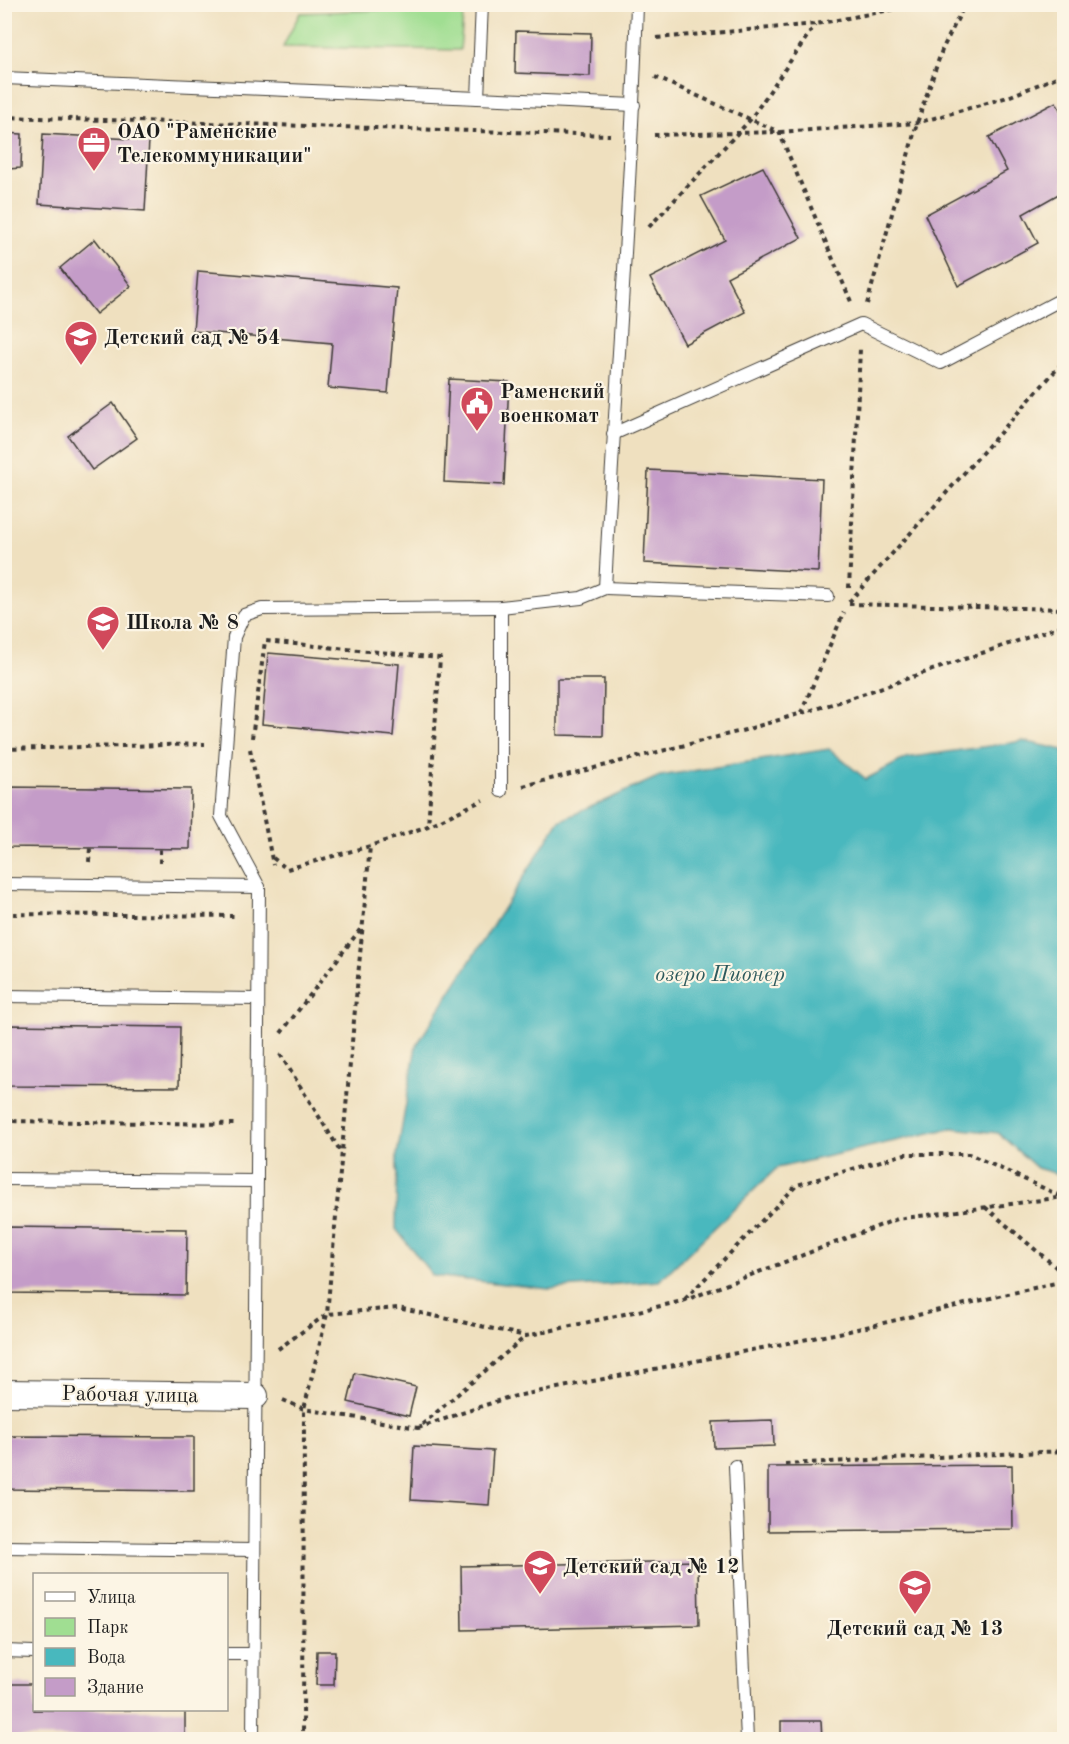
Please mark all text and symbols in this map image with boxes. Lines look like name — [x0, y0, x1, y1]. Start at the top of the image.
place label: ОАО "Раменские Телекоммуникации" — [117, 122, 311, 167]
office icon: ОАО "Раменские Телекоммуникации" — [76, 125, 112, 172]
school or university icon: Детский сад № 54 — [63, 319, 99, 366]
place label: Детский сад № 54 — [104, 328, 280, 349]
place label: Раменский военкомат — [500, 382, 605, 427]
public building icon: Раменский военкомат — [459, 385, 495, 432]
school or university icon: Школа № 8 — [85, 604, 121, 651]
place label: Школа № 8 — [126, 613, 239, 634]
water label: озеро Пионер — [655, 964, 785, 986]
street label: Рабочая улица — [61, 1384, 199, 1407]
school or university icon: Детский сад № 12 — [522, 1548, 558, 1595]
place label: Детский сад № 12 — [563, 1557, 739, 1578]
school or university icon: Детский сад № 13 — [897, 1568, 933, 1615]
legend — [33, 1573, 228, 1711]
text: Улица — [87, 1589, 136, 1607]
text: Парк — [87, 1619, 128, 1637]
place label: Детский сад № 13 — [827, 1619, 1003, 1640]
text: Вода — [87, 1649, 126, 1667]
text: Здание — [87, 1679, 144, 1697]

